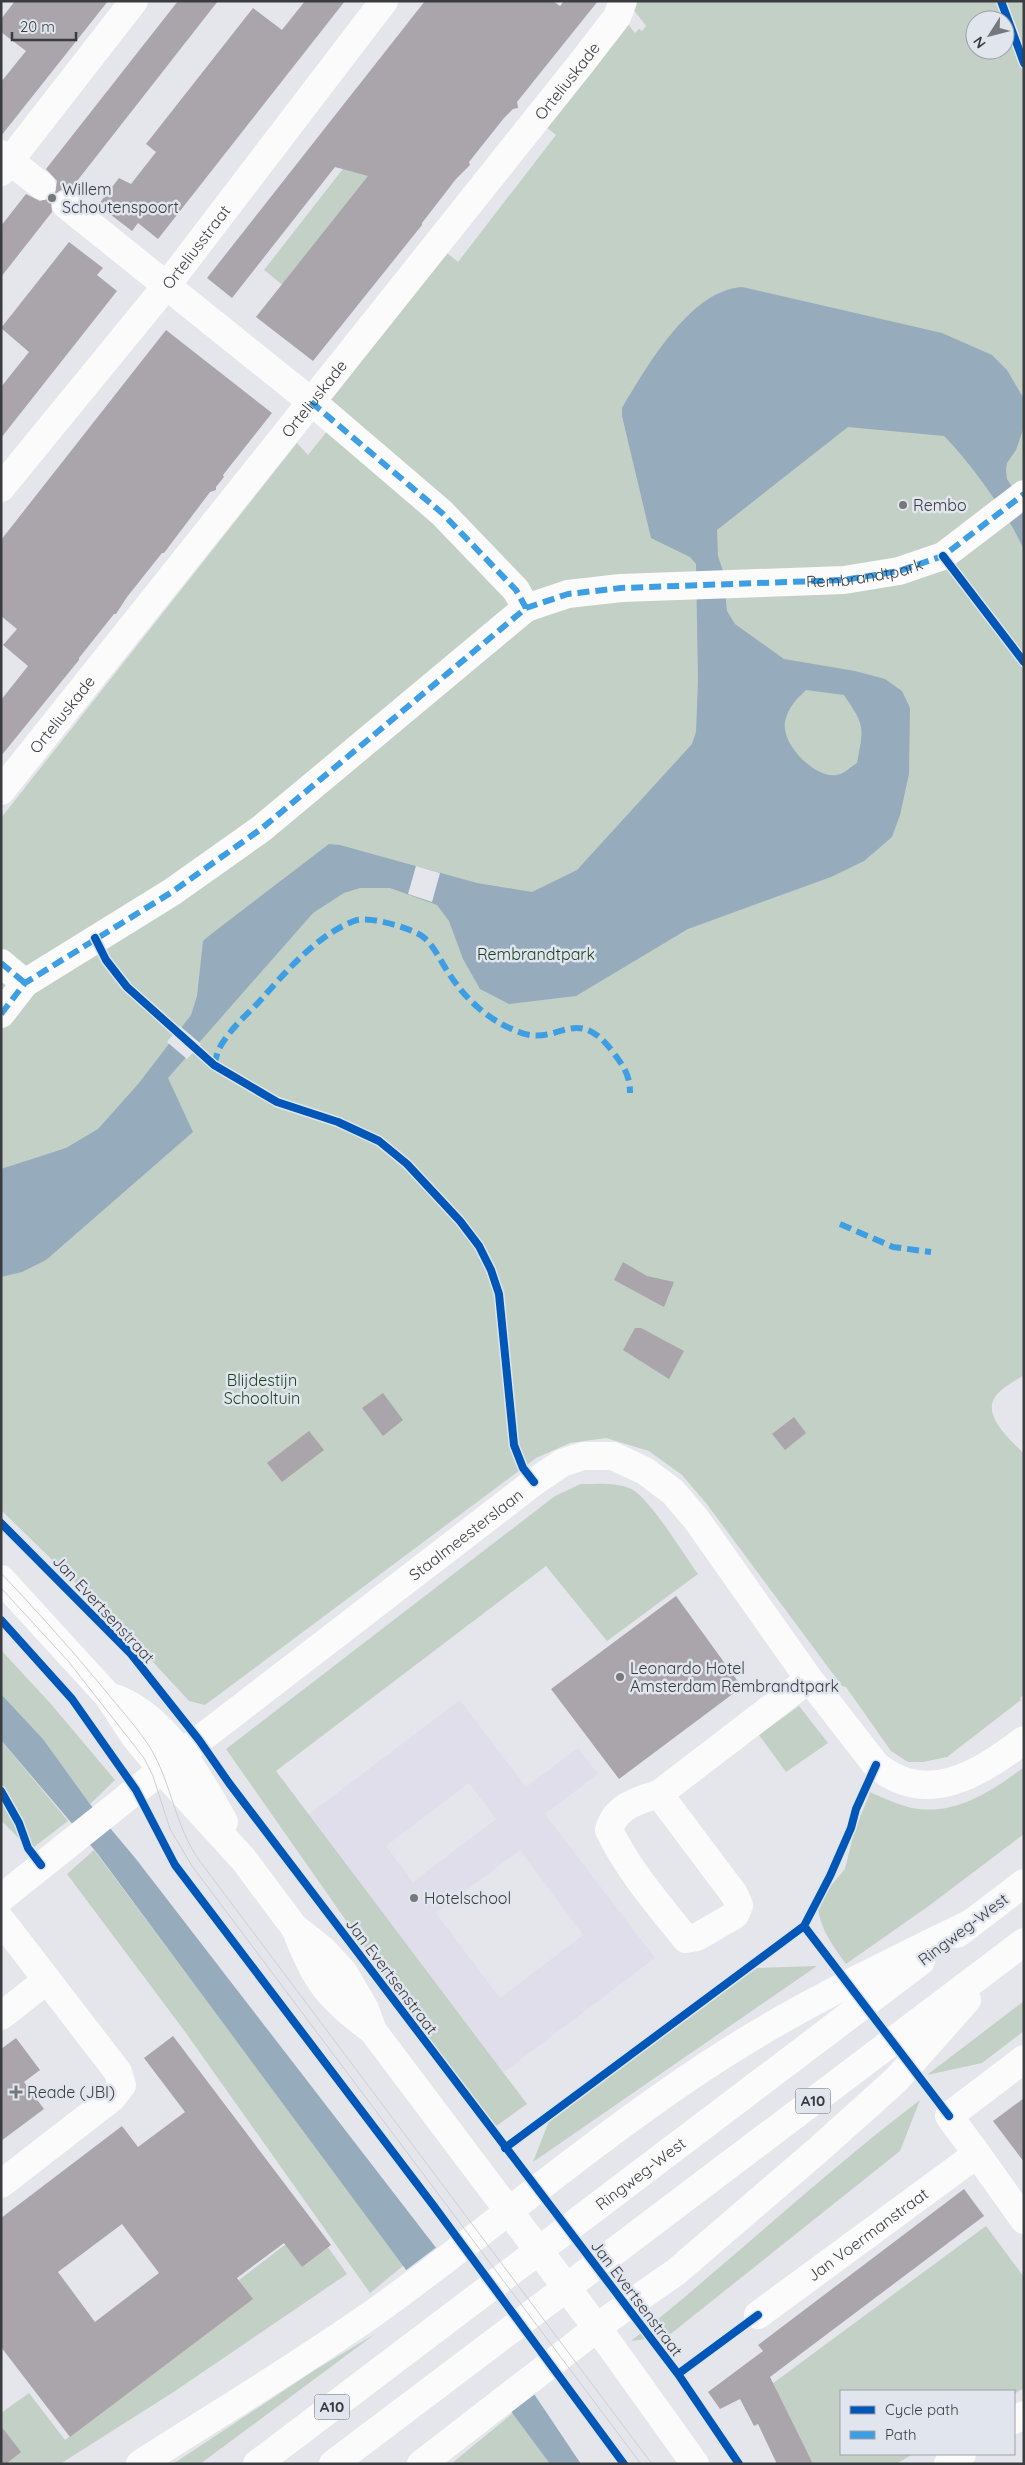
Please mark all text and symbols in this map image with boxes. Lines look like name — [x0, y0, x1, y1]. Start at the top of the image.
scale bar — [12, 10, 76, 42]
north arrow — [965, 10, 1015, 60]
text: 20 m — [20, 17, 55, 36]
text: N — [969, 33, 990, 52]
street label: Orteliuskade — [530, 38, 604, 124]
place label: Willem Schoutenspoort — [62, 179, 179, 217]
marker: Willem Schoutenspoort — [46, 192, 58, 204]
street label: Orteliusstraat — [158, 201, 234, 293]
street label: Orteliuskade — [277, 356, 351, 441]
place label: Rembo — [913, 495, 967, 515]
marker: Rembo — [897, 499, 909, 511]
street label: Rembrandtpark — [806, 554, 925, 591]
street label: Orteliuskade — [25, 672, 99, 757]
park label: Rembrandtpark — [477, 944, 595, 964]
park label: Blijdestijn Schooltuin — [224, 1370, 300, 1408]
street label: Staalmeesterslaan — [405, 1484, 527, 1585]
street label: Jan Evertsenstraat — [49, 1551, 159, 1667]
place label: Leonardo Hotel Amsterdam Rembrandtpark — [630, 1658, 839, 1696]
marker: Leonardo Hotel Amsterdam Rembrandtpark — [614, 1671, 626, 1683]
place label: Hotelschool — [424, 1888, 511, 1908]
street label: Ringweg-West — [914, 1889, 1012, 1969]
marker: Hotelschool — [408, 1892, 420, 1904]
street label: Jan Evertsenstraat — [342, 1914, 442, 2038]
place label: Reade (JBI) — [27, 2082, 115, 2102]
marker: Reade (JBI) — [9, 2085, 23, 2099]
road number: A10 — [796, 2088, 830, 2114]
street label: Ringweg-West — [591, 2133, 689, 2214]
street label: Jan Voermanstraat — [803, 2183, 932, 2285]
street label: Jan Evertsenstraat — [587, 2236, 687, 2360]
legend — [840, 2390, 1015, 2455]
road number: A10 — [314, 2394, 350, 2420]
text: Cycle path — [885, 2400, 959, 2419]
text: Path — [885, 2425, 917, 2444]

